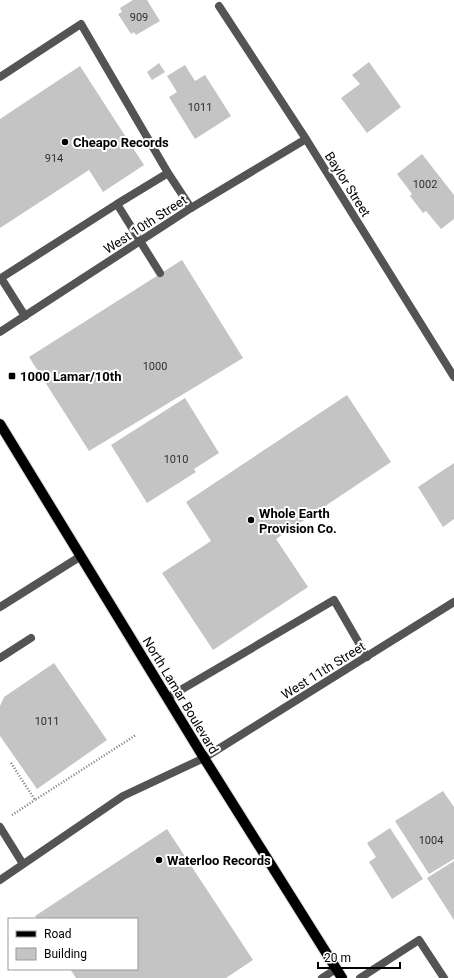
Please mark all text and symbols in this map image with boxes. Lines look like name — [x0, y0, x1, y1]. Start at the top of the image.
house number: 909 — [130, 11, 148, 24]
house number: 1011 — [188, 101, 212, 114]
place label: Cheapo Records — [73, 135, 169, 150]
marker: Cheapo Records — [60, 137, 70, 147]
street label: Baylor Street — [322, 149, 373, 220]
house number: 914 — [45, 152, 63, 165]
house number: 1002 — [413, 178, 437, 191]
street label: West 10th Street — [101, 192, 190, 257]
house number: 1000 — [143, 360, 167, 373]
place label: 1000 Lamar/10th — [20, 369, 121, 384]
marker: 1000 Lamar/10th — [7, 371, 17, 381]
house number: 1010 — [164, 453, 188, 466]
place label: Whole Earth Provision Co. — [259, 506, 337, 536]
marker: Whole Earth Provision Co. — [246, 515, 256, 525]
street label: North Lamar Boulevard — [140, 634, 221, 756]
street label: West 11th Street — [279, 639, 368, 702]
house number: 1011 — [35, 715, 59, 728]
house number: 1004 — [419, 834, 443, 847]
place label: Waterloo Records — [167, 853, 271, 868]
marker: Waterloo Records — [154, 855, 164, 865]
legend — [8, 918, 138, 970]
text: Road — [44, 927, 72, 941]
scale bar — [318, 944, 400, 970]
text: Building — [44, 947, 87, 961]
text: 20 m — [324, 951, 351, 965]

